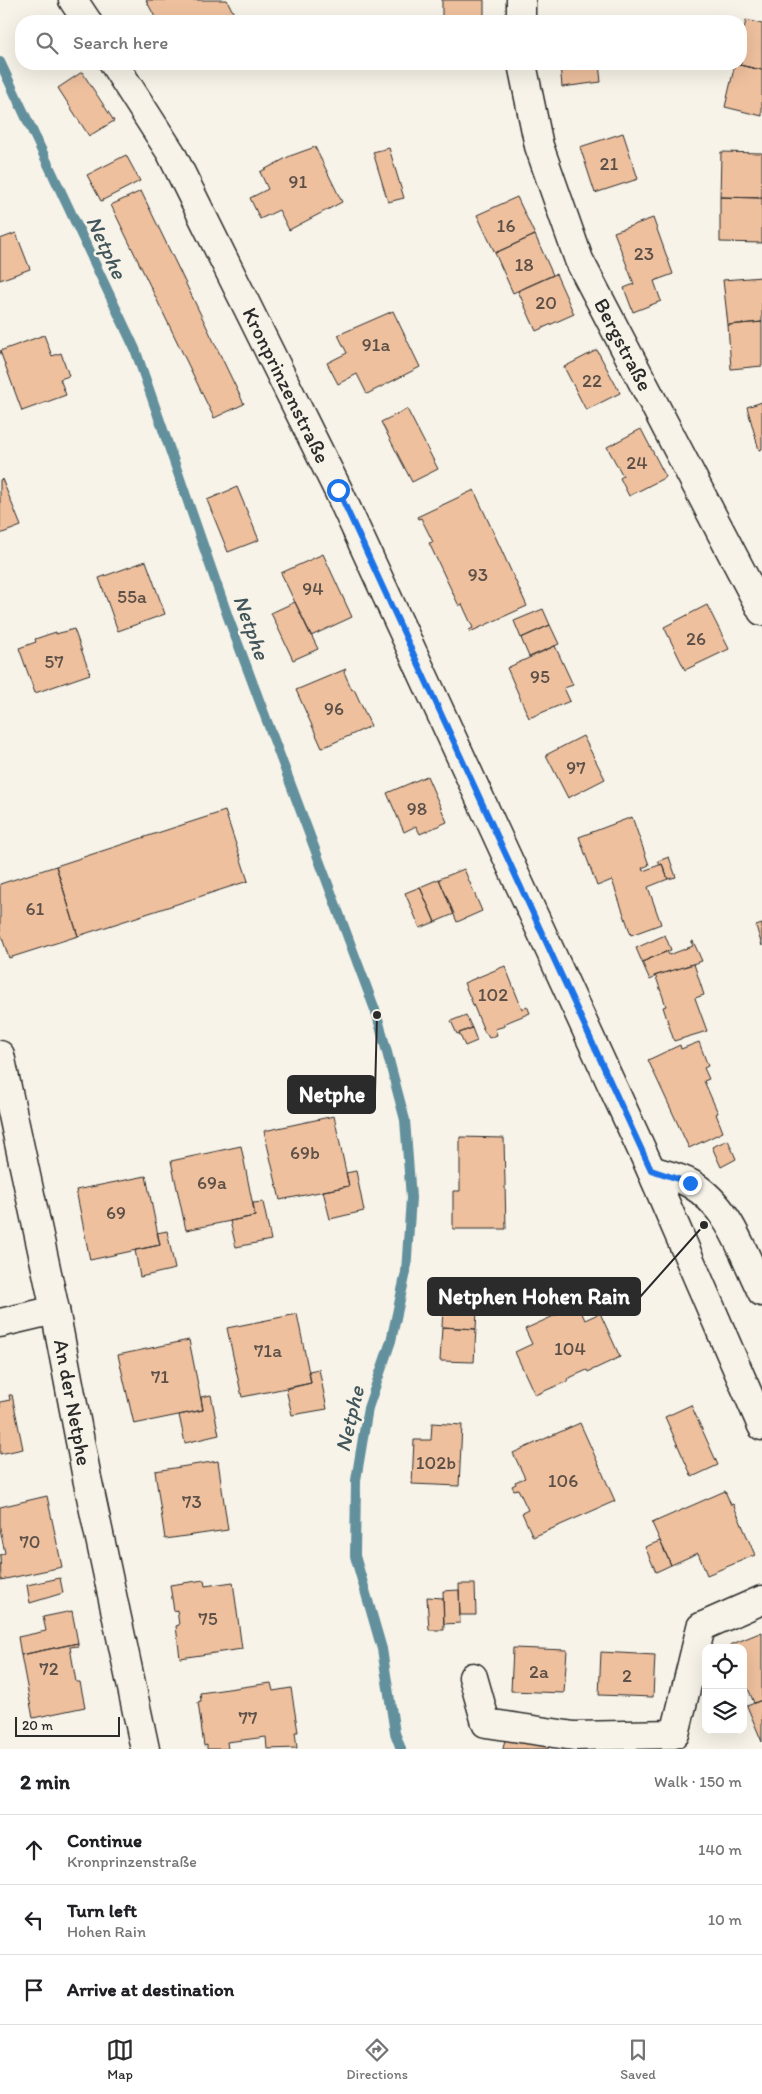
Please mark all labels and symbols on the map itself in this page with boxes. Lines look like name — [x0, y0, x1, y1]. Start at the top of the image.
house number: 21 — [600, 152, 619, 175]
house number: 91 — [289, 170, 308, 193]
water label: Netphe — [80, 211, 134, 285]
house number: 16 — [497, 214, 515, 237]
house number: 23 — [634, 242, 654, 265]
house number: 18 — [514, 253, 534, 276]
house number: 20 — [535, 291, 557, 314]
street label: Bergstraße — [589, 294, 658, 395]
street label: Kronprinzenstraße — [237, 303, 336, 467]
house number: 91a — [362, 333, 390, 356]
house number: 22 — [582, 369, 602, 392]
house number: 24 — [626, 451, 648, 474]
route start — [327, 479, 350, 502]
house number: 93 — [468, 563, 488, 586]
house number: 94 — [302, 577, 324, 600]
house number: 55a — [117, 585, 147, 608]
water label: Netphe — [227, 591, 276, 665]
house number: 26 — [686, 627, 706, 650]
house number: 57 — [44, 650, 64, 673]
house number: 95 — [530, 665, 550, 688]
house number: 96 — [324, 697, 344, 720]
house number: 97 — [566, 756, 586, 779]
house number: 98 — [407, 797, 427, 820]
house number: 61 — [26, 897, 45, 920]
house number: 102 — [478, 983, 508, 1006]
callout: Netphe — [288, 1076, 375, 1113]
text: Netphe — [299, 1081, 365, 1108]
house number: 69b — [290, 1141, 320, 1164]
house number: 69a — [197, 1171, 227, 1194]
route end — [679, 1172, 702, 1195]
house number: 69 — [106, 1201, 126, 1224]
callout: Netphen Hohen Rain — [428, 1278, 640, 1315]
text: Netphen Hohen Rain — [438, 1283, 631, 1310]
street label: An der Netphe — [49, 1337, 97, 1468]
house number: 104 — [554, 1337, 586, 1360]
house number: 71a — [254, 1339, 282, 1362]
house number: 71 — [151, 1365, 169, 1388]
water label: Netphe — [329, 1382, 370, 1455]
house number: 102b — [416, 1451, 456, 1474]
house number: 106 — [548, 1469, 578, 1492]
house number: 73 — [182, 1490, 202, 1513]
house number: 70 — [19, 1530, 41, 1553]
house number: 75 — [198, 1607, 218, 1630]
house number: 72 — [39, 1657, 59, 1680]
house number: 2a — [529, 1660, 549, 1683]
house number: 2 — [622, 1664, 632, 1687]
house number: 77 — [239, 1706, 257, 1729]
scale bar — [15, 1714, 120, 1737]

